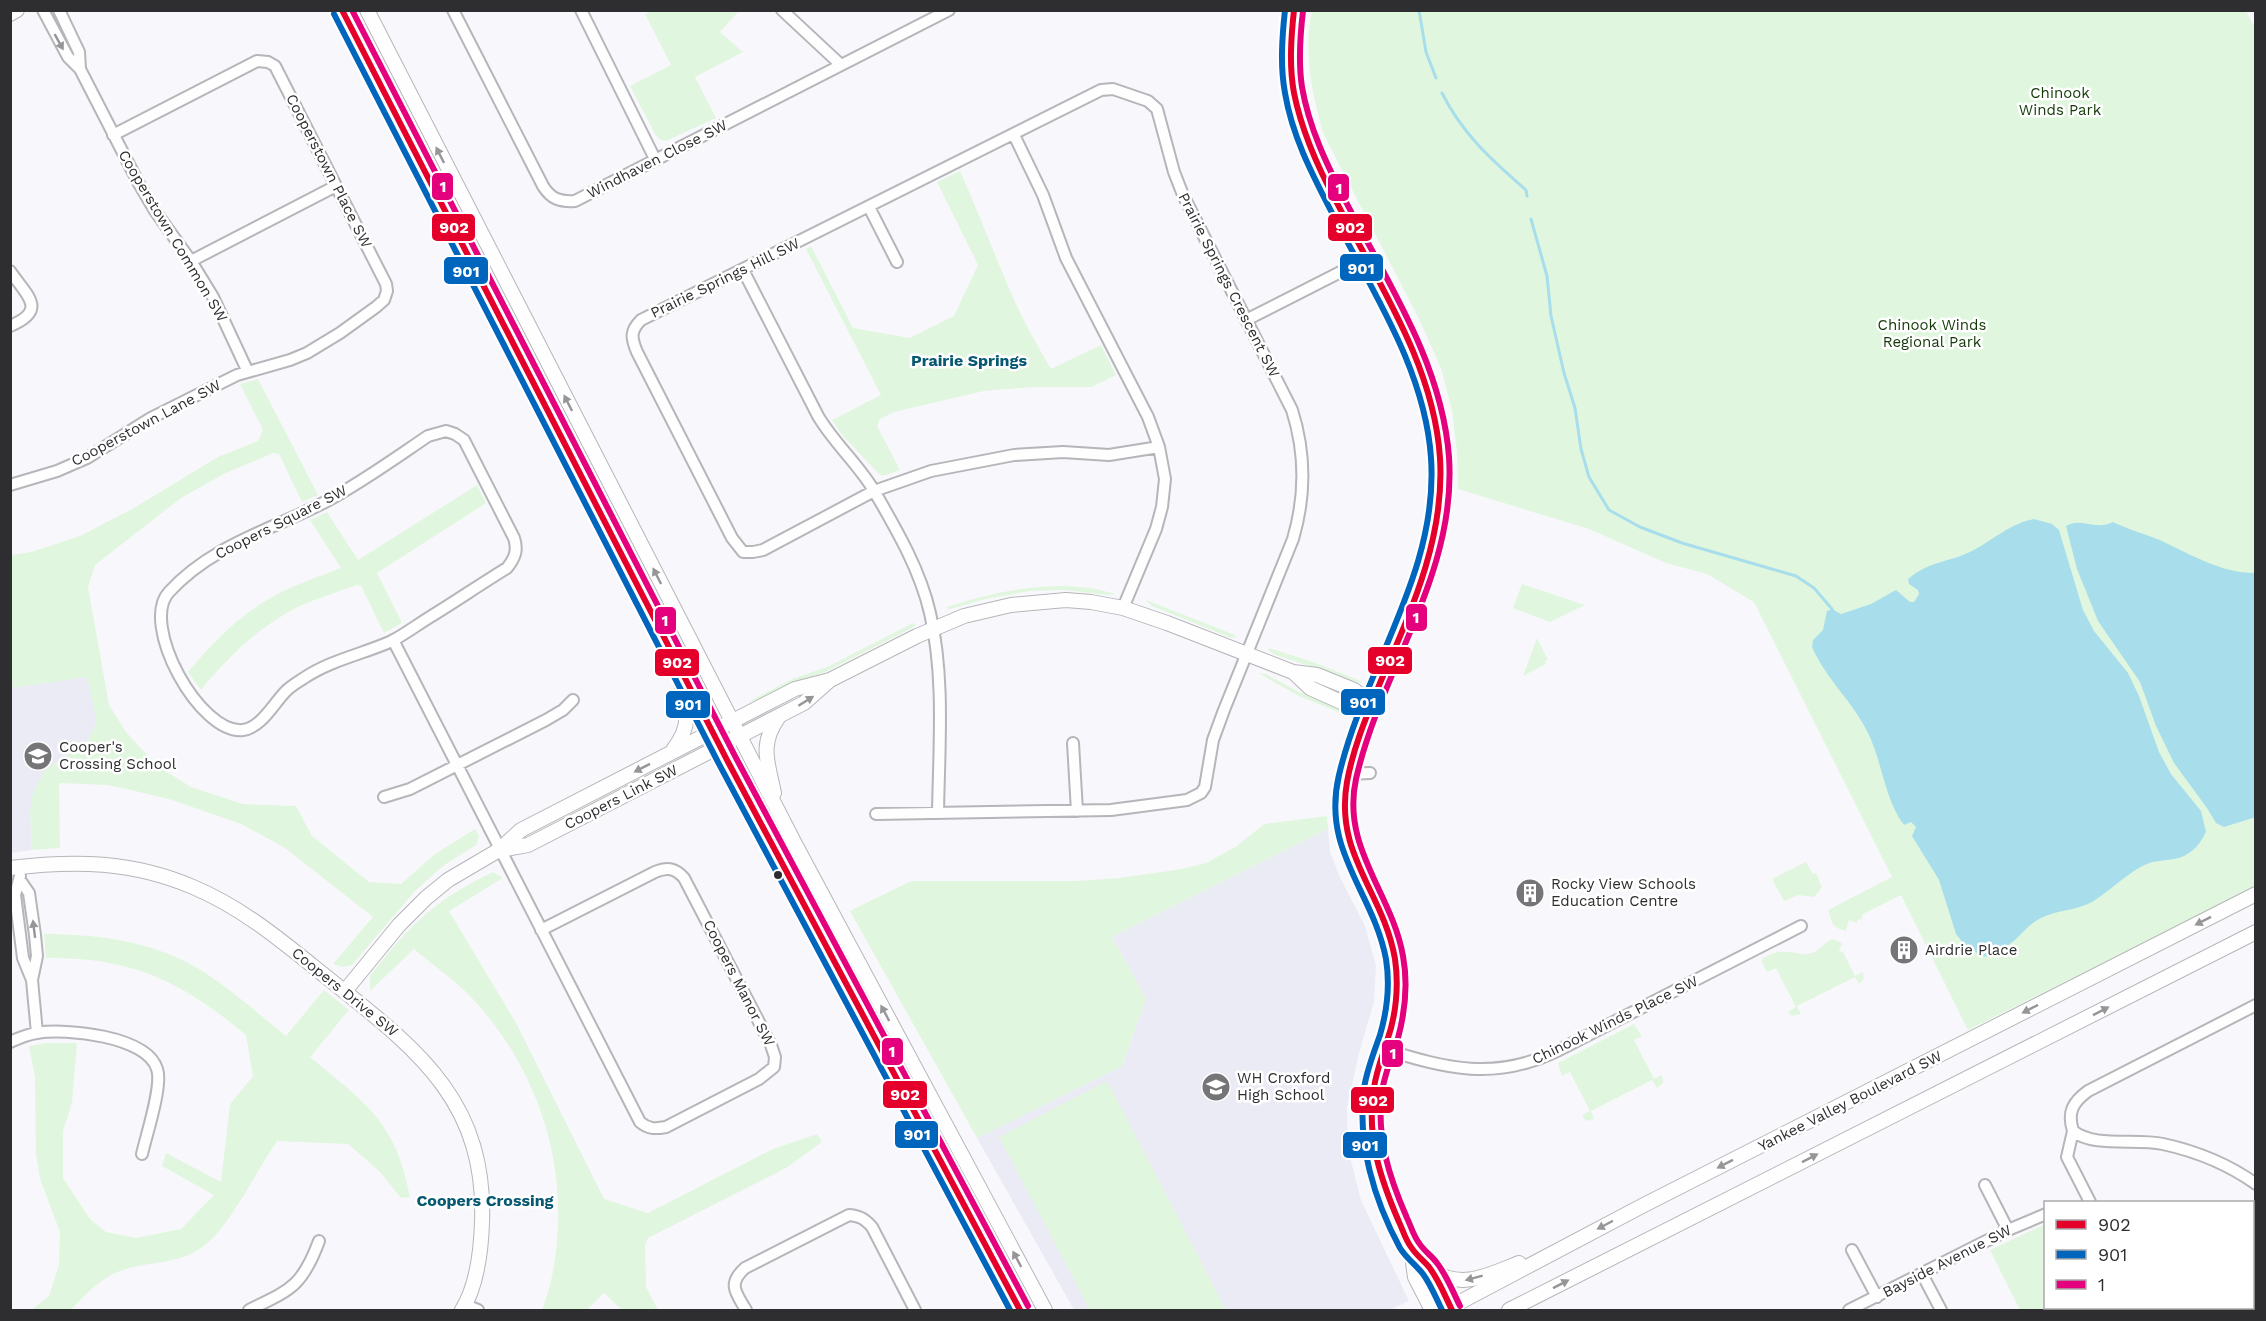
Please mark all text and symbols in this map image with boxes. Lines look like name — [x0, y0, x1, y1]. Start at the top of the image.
one-way arrow — [54, 34, 64, 51]
park label: Chinook Winds Park — [2019, 84, 2102, 119]
street label: Cooperstown Place SW — [282, 91, 376, 251]
street label: Windhaven Close SW — [584, 116, 730, 202]
one-way arrow — [436, 146, 446, 164]
street label: Cooperstown Common SW — [114, 147, 232, 325]
line badge: 1 — [431, 172, 454, 201]
line badge: 1 — [1327, 173, 1350, 202]
text: 1 — [440, 177, 446, 196]
text: 1 — [1336, 179, 1342, 198]
street label: Prairie Springs Crescent SW — [1174, 190, 1284, 380]
line badge: 902 — [431, 213, 476, 242]
line badge: 902 — [1327, 213, 1373, 242]
text: 902 — [439, 218, 469, 237]
text: 902 — [1335, 218, 1365, 237]
street label: Prairie Springs Hill SW — [648, 234, 802, 322]
line badge: 901 — [1339, 253, 1384, 282]
line badge: 901 — [443, 256, 489, 285]
text: 901 — [1347, 259, 1375, 278]
text: 901 — [452, 262, 480, 281]
park label: Chinook Winds Regional Park — [1878, 316, 1986, 351]
district label: Prairie Springs — [911, 351, 1027, 370]
street label: Cooperstown Lane SW — [68, 376, 224, 470]
one-way arrow — [563, 394, 573, 411]
street label: Coopers Square SW — [212, 481, 350, 563]
one-way arrow — [652, 568, 662, 585]
line badge: 1 — [1405, 603, 1428, 632]
line badge: 1 — [654, 606, 677, 635]
text: 1 — [1413, 608, 1419, 627]
text: 1 — [662, 611, 668, 630]
line badge: 902 — [1367, 646, 1413, 675]
line badge: 902 — [654, 648, 700, 677]
text: 902 — [1375, 651, 1405, 670]
text: 902 — [662, 653, 692, 672]
line badge: 901 — [1340, 688, 1386, 716]
line badge: 901 — [665, 690, 711, 719]
text: 901 — [1349, 693, 1377, 712]
text: 901 — [674, 695, 702, 714]
one-way arrow — [797, 696, 814, 707]
place label: Cooper's Crossing School — [59, 738, 177, 773]
school or university icon: Cooper's Crossing School — [22, 740, 54, 772]
street label: Coopers Link SW — [561, 761, 681, 833]
one-way arrow — [634, 763, 651, 773]
unlabelled marker — [772, 869, 784, 881]
place label: Rocky View Schools Education Centre — [1551, 875, 1696, 910]
building icon: Rocky View Schools Education Centre — [1514, 877, 1546, 909]
one-way arrow — [2195, 916, 2212, 926]
street label: Coopers Manor SW — [699, 917, 779, 1049]
one-way arrow — [29, 919, 39, 938]
building icon: Airdrie Place — [1888, 934, 1920, 966]
place label: Airdrie Place — [1925, 941, 2017, 959]
street label: Coopers Drive SW — [288, 944, 402, 1040]
street label: Chinook Winds Place SW — [1529, 972, 1701, 1068]
one-way arrow — [880, 1004, 890, 1021]
one-way arrow — [2021, 1004, 2038, 1014]
one-way arrow — [2093, 1006, 2110, 1015]
line badge: 1 — [881, 1037, 904, 1066]
line badge: 1 — [1381, 1039, 1404, 1068]
text: 1 — [889, 1042, 895, 1061]
text: 1 — [1390, 1044, 1396, 1063]
street label: Yankee Valley Boulevard SW — [1755, 1047, 1945, 1155]
place label: WH Croxford High School — [1237, 1069, 1330, 1104]
school or university icon: WH Croxford High School — [1200, 1071, 1232, 1103]
line badge: 902 — [882, 1080, 928, 1109]
text: 902 — [890, 1085, 920, 1104]
line badge: 902 — [1350, 1086, 1395, 1114]
text: 902 — [1358, 1091, 1388, 1110]
line badge: 901 — [894, 1120, 939, 1149]
text: 901 — [903, 1125, 931, 1144]
line badge: 901 — [1342, 1131, 1388, 1159]
text: 901 — [1351, 1136, 1379, 1155]
one-way arrow — [1801, 1153, 1818, 1163]
one-way arrow — [1716, 1159, 1733, 1169]
district label: Coopers Crossing — [416, 1191, 554, 1210]
legend — [2044, 1201, 2254, 1309]
text: 902 — [2098, 1214, 2131, 1235]
one-way arrow — [1597, 1221, 1614, 1230]
street label: Bayside Avenue SW — [1880, 1221, 2014, 1301]
text: 901 — [2098, 1244, 2127, 1265]
one-way arrow — [1012, 1250, 1022, 1267]
one-way arrow — [1465, 1274, 1483, 1283]
text: 1 — [2098, 1274, 2105, 1295]
one-way arrow — [1552, 1280, 1570, 1290]

